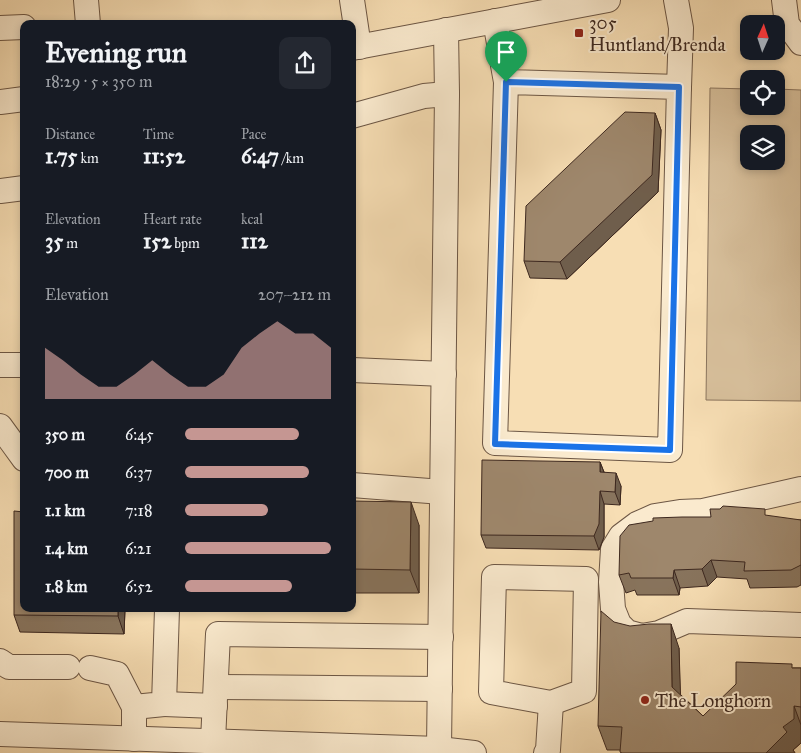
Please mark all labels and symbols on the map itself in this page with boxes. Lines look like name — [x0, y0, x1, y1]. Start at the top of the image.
place label: 305 Huntland/Brenda — [589, 11, 727, 56]
north arrow — [740, 15, 785, 60]
marker: 305 Huntland/Brenda — [573, 27, 585, 39]
pin — [485, 31, 527, 82]
place label: The Longhorn — [655, 689, 771, 713]
marker: The Longhorn — [639, 694, 651, 706]

